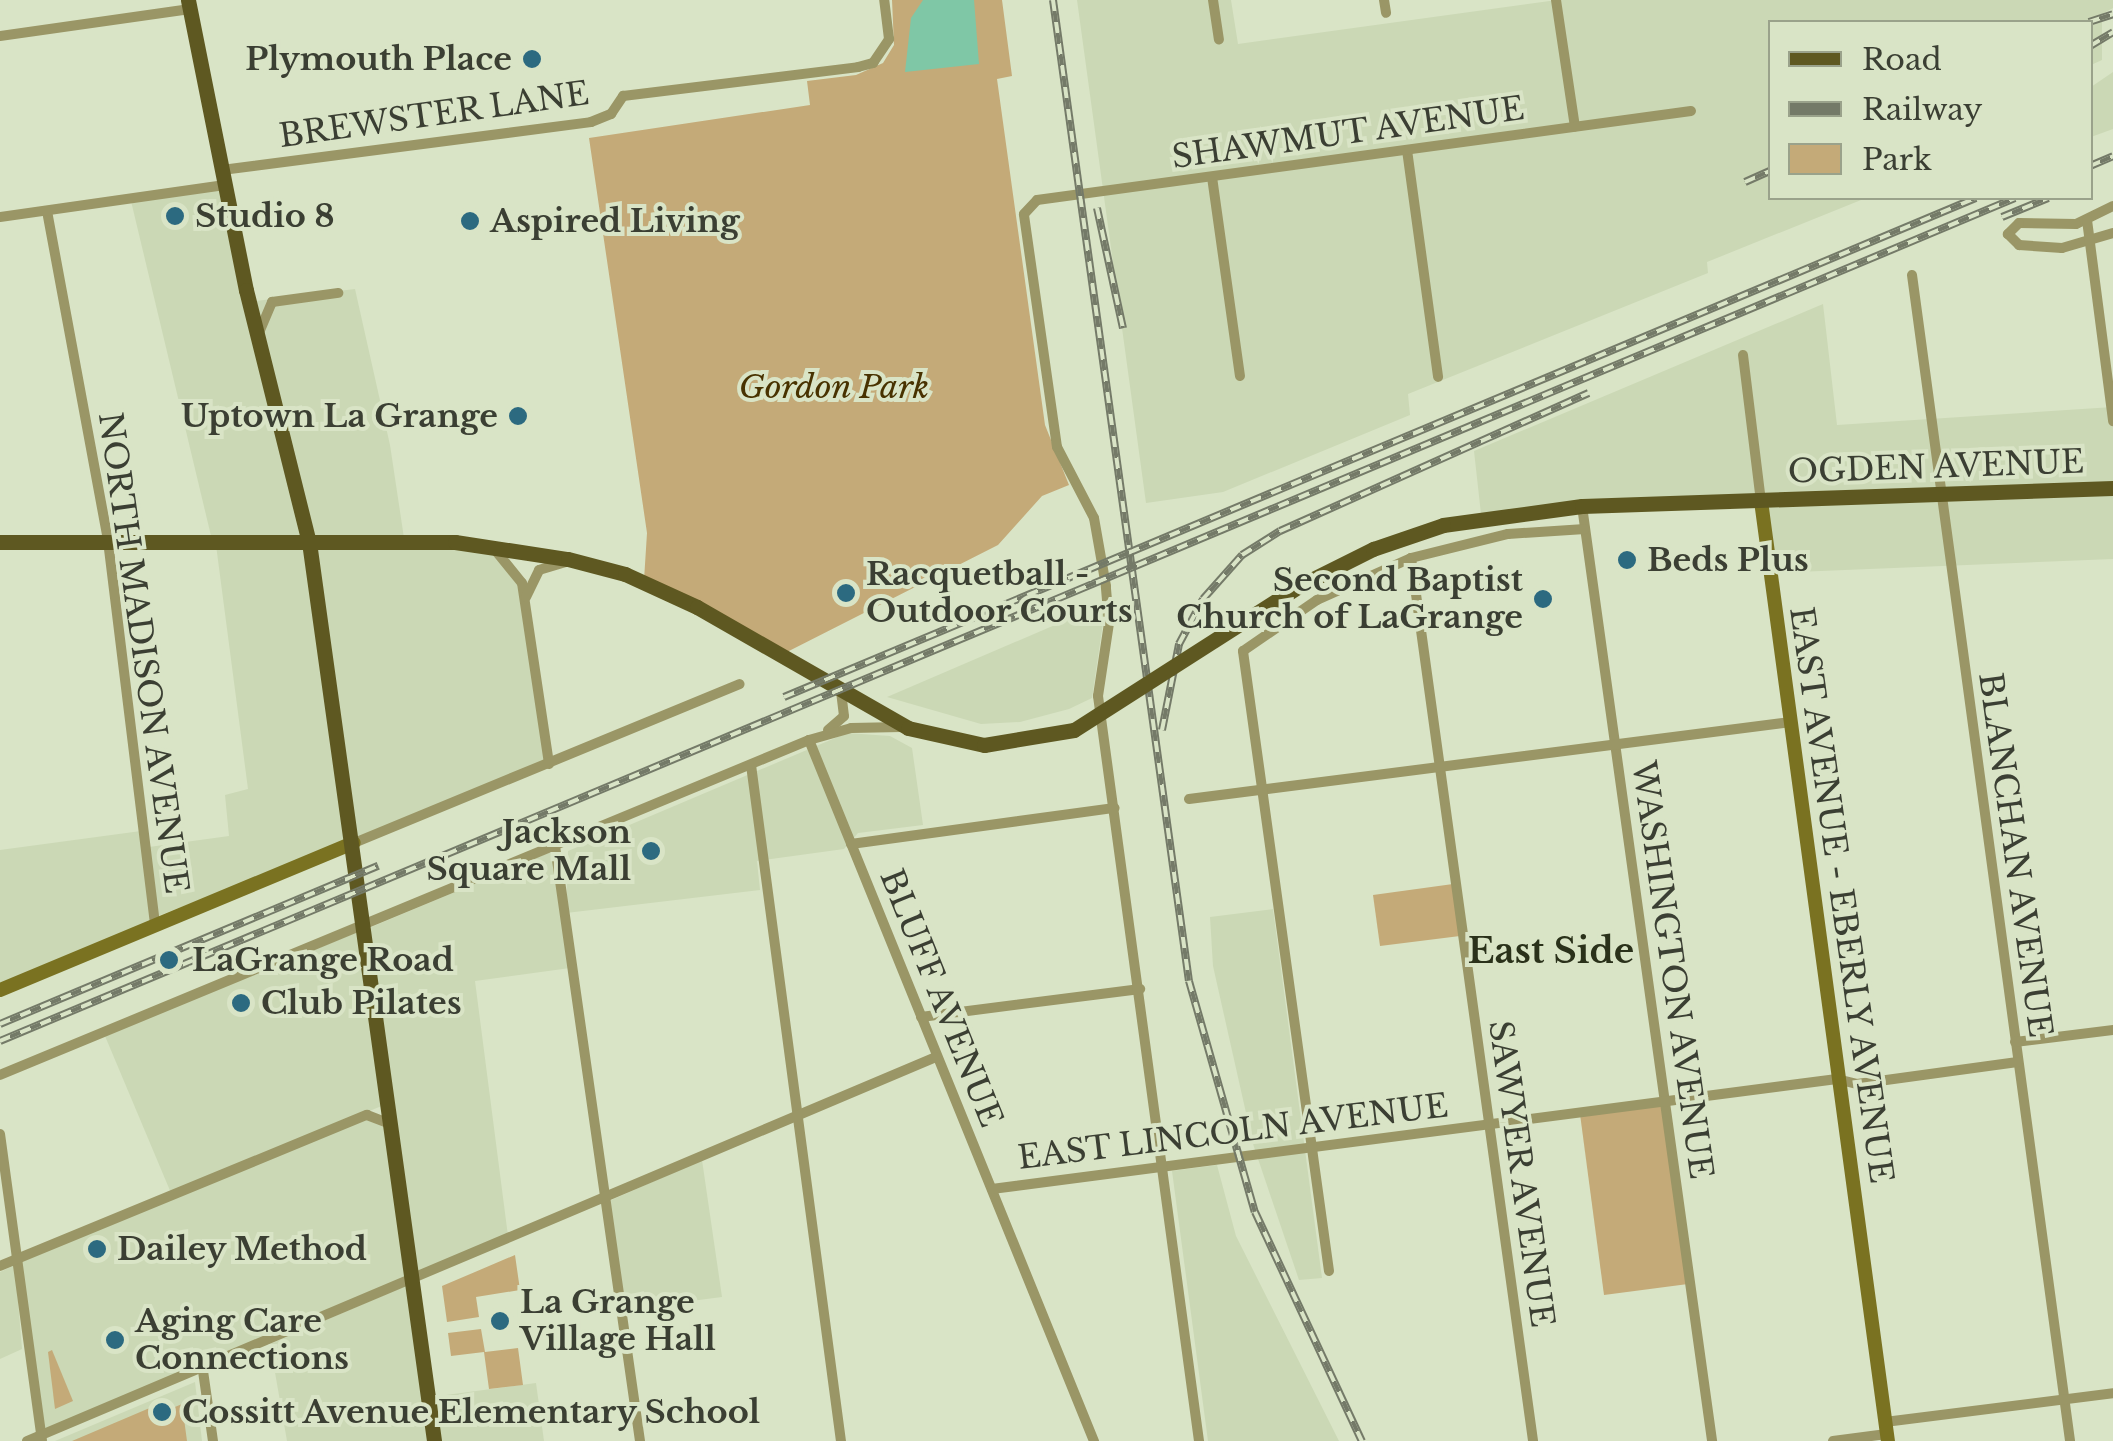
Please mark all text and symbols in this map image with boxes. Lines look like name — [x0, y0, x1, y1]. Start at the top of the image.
legend — [1768, 20, 2093, 200]
place label: Plymouth Place — [245, 40, 512, 78]
text: Road — [1862, 41, 1942, 78]
marker: Plymouth Place — [521, 48, 543, 70]
street label: BREWSTER LANE — [276, 74, 592, 156]
street label: SHAWMUT AVENUE — [1168, 89, 1528, 177]
text: Railway — [1862, 91, 1982, 128]
text: Park — [1862, 141, 1932, 178]
place label: Studio 8 — [195, 197, 335, 235]
place label: Aspired Living — [490, 202, 740, 240]
marker: Studio 8 — [164, 205, 186, 227]
marker: Aspired Living — [459, 210, 481, 232]
park label: Gordon Park — [738, 368, 930, 406]
place label: Uptown La Grange — [181, 397, 498, 435]
marker: Uptown La Grange — [507, 405, 529, 427]
street label: NORTH MADISON AVENUE — [90, 409, 196, 897]
street label: OGDEN AVENUE — [1787, 443, 2085, 491]
place label: Beds Plus — [1647, 541, 1809, 579]
marker: Beds Plus — [1616, 549, 1638, 571]
place label: Racquetball - Outdoor Courts — [866, 556, 1133, 631]
place label: Second Baptist Church of LaGrange — [1176, 562, 1523, 637]
marker: Racquetball - Outdoor Courts — [835, 582, 857, 604]
marker: Second Baptist Church of LaGrange — [1532, 588, 1554, 610]
street label: EAST AVENUE - EBERLY AVENUE — [1781, 602, 1901, 1188]
street label: BLANCHAN AVENUE — [1970, 670, 2060, 1040]
street label: WASHINGTON AVENUE — [1624, 758, 1720, 1182]
place label: Jackson Square Mall — [426, 814, 631, 889]
marker: Jackson Square Mall — [640, 840, 662, 862]
street label: BLUFF AVENUE — [871, 862, 1011, 1134]
district label: East Side — [1468, 930, 1634, 972]
place label: LaGrange Road — [192, 941, 454, 979]
marker: LaGrange Road — [156, 947, 182, 973]
place label: Club Pilates — [261, 984, 462, 1022]
marker: Club Pilates — [230, 992, 252, 1014]
street label: SAWYER AVENUE — [1480, 1017, 1562, 1331]
street label: EAST LINCOLN AVENUE — [1015, 1086, 1451, 1178]
place label: Dailey Method — [117, 1230, 368, 1268]
marker: Dailey Method — [86, 1238, 108, 1260]
place label: La Grange Village Hall — [520, 1284, 716, 1359]
place label: Aging Care Connections — [135, 1303, 349, 1378]
marker: La Grange Village Hall — [489, 1310, 511, 1332]
marker: Aging Care Connections — [104, 1329, 126, 1351]
place label: Cossitt Avenue Elementary School — [182, 1393, 762, 1431]
marker: Cossitt Avenue Elementary School — [151, 1401, 173, 1423]

